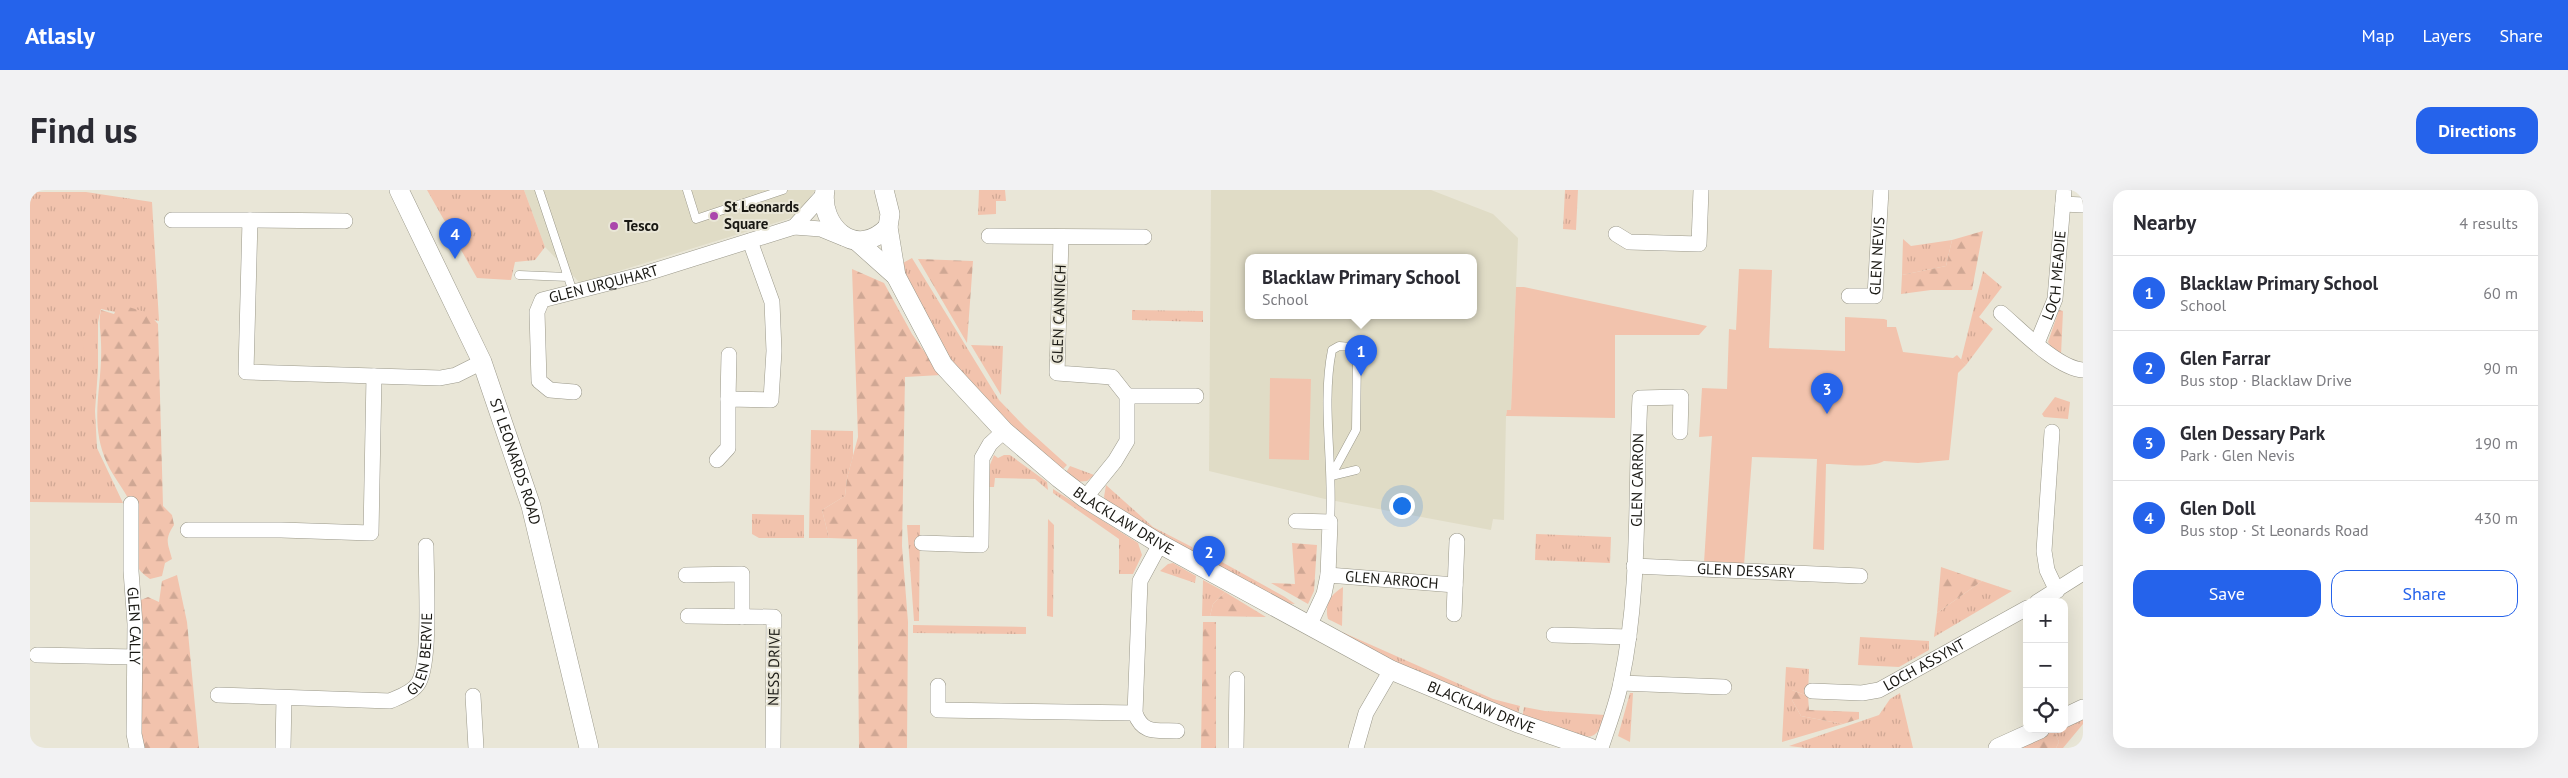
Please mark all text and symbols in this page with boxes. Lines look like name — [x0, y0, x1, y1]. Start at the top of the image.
text: Atlasly — [25, 20, 95, 51]
text: Map — [2362, 24, 2394, 47]
text: Layers — [2422, 24, 2471, 47]
text: Share — [2499, 24, 2543, 47]
text: Find us — [30, 107, 138, 153]
button: Directions — [2416, 107, 2538, 154]
place label: St Leonards Square — [724, 197, 799, 233]
text: Nearby — [2133, 209, 2196, 236]
marker: St Leonards Square — [708, 210, 720, 222]
text: 4 results — [2459, 213, 2518, 233]
place label: Tesco — [624, 216, 659, 235]
street label: GLEN NEVIS — [1865, 216, 1888, 296]
pin: 4 — [439, 218, 471, 259]
marker: Tesco — [608, 220, 620, 232]
street label: LOCH MEADIE — [2037, 230, 2070, 323]
popup — [1245, 254, 1477, 319]
street label: GLEN URQUHART — [547, 260, 661, 307]
street label: GLEN CANNICH — [1047, 264, 1070, 364]
text: Blacklaw Primary School — [1262, 265, 1460, 289]
text: Blacklaw Primary School — [2180, 271, 2378, 295]
text: 1 — [2144, 283, 2154, 303]
text: 60 m — [2483, 283, 2518, 303]
text: School — [1262, 289, 1308, 309]
text: School — [2180, 295, 2226, 315]
pin: 1 — [1345, 335, 1377, 376]
text: Glen Farrar — [2180, 346, 2270, 370]
text: 2 — [2144, 358, 2154, 378]
text: 90 m — [2483, 358, 2518, 378]
text: Bus stop · Blacklaw Drive — [2180, 370, 2352, 390]
pin: 3 — [1811, 373, 1843, 414]
street label: ST LEONARDS ROAD — [486, 396, 545, 527]
text: Glen Dessary Park — [2180, 421, 2325, 445]
street label: GLEN CARRON — [1627, 433, 1648, 527]
text: 3 — [2144, 433, 2154, 453]
text: 190 m — [2475, 433, 2518, 453]
text: Park · Glen Nevis — [2180, 445, 2295, 465]
street label: BLACKLAW DRIVE — [1070, 482, 1177, 559]
your location — [1389, 493, 1415, 519]
text: Glen Doll — [2180, 496, 2256, 520]
text: 4 — [2144, 508, 2154, 528]
text: 430 m — [2475, 508, 2518, 528]
text: Bus stop · St Leonards Road — [2180, 520, 2369, 540]
pin: 2 — [1193, 536, 1225, 577]
street label: GLEN DESSARY — [1696, 559, 1796, 582]
street label: GLEN ARROCH — [1344, 566, 1439, 593]
button: Save — [2133, 570, 2321, 617]
button: Share — [2331, 570, 2518, 617]
street label: GLEN CALLY — [123, 586, 145, 666]
map controls — [2023, 598, 2068, 733]
button: + — [2023, 598, 2068, 643]
street label: GLEN BERVIE — [403, 613, 436, 700]
street label: NESS DRIVE — [763, 628, 784, 706]
street label: LOCH ASSYNT — [1880, 634, 1969, 695]
button: − — [2023, 643, 2068, 688]
street label: BLACKLAW DRIVE — [1425, 676, 1538, 737]
button: locate — [2023, 688, 2068, 733]

